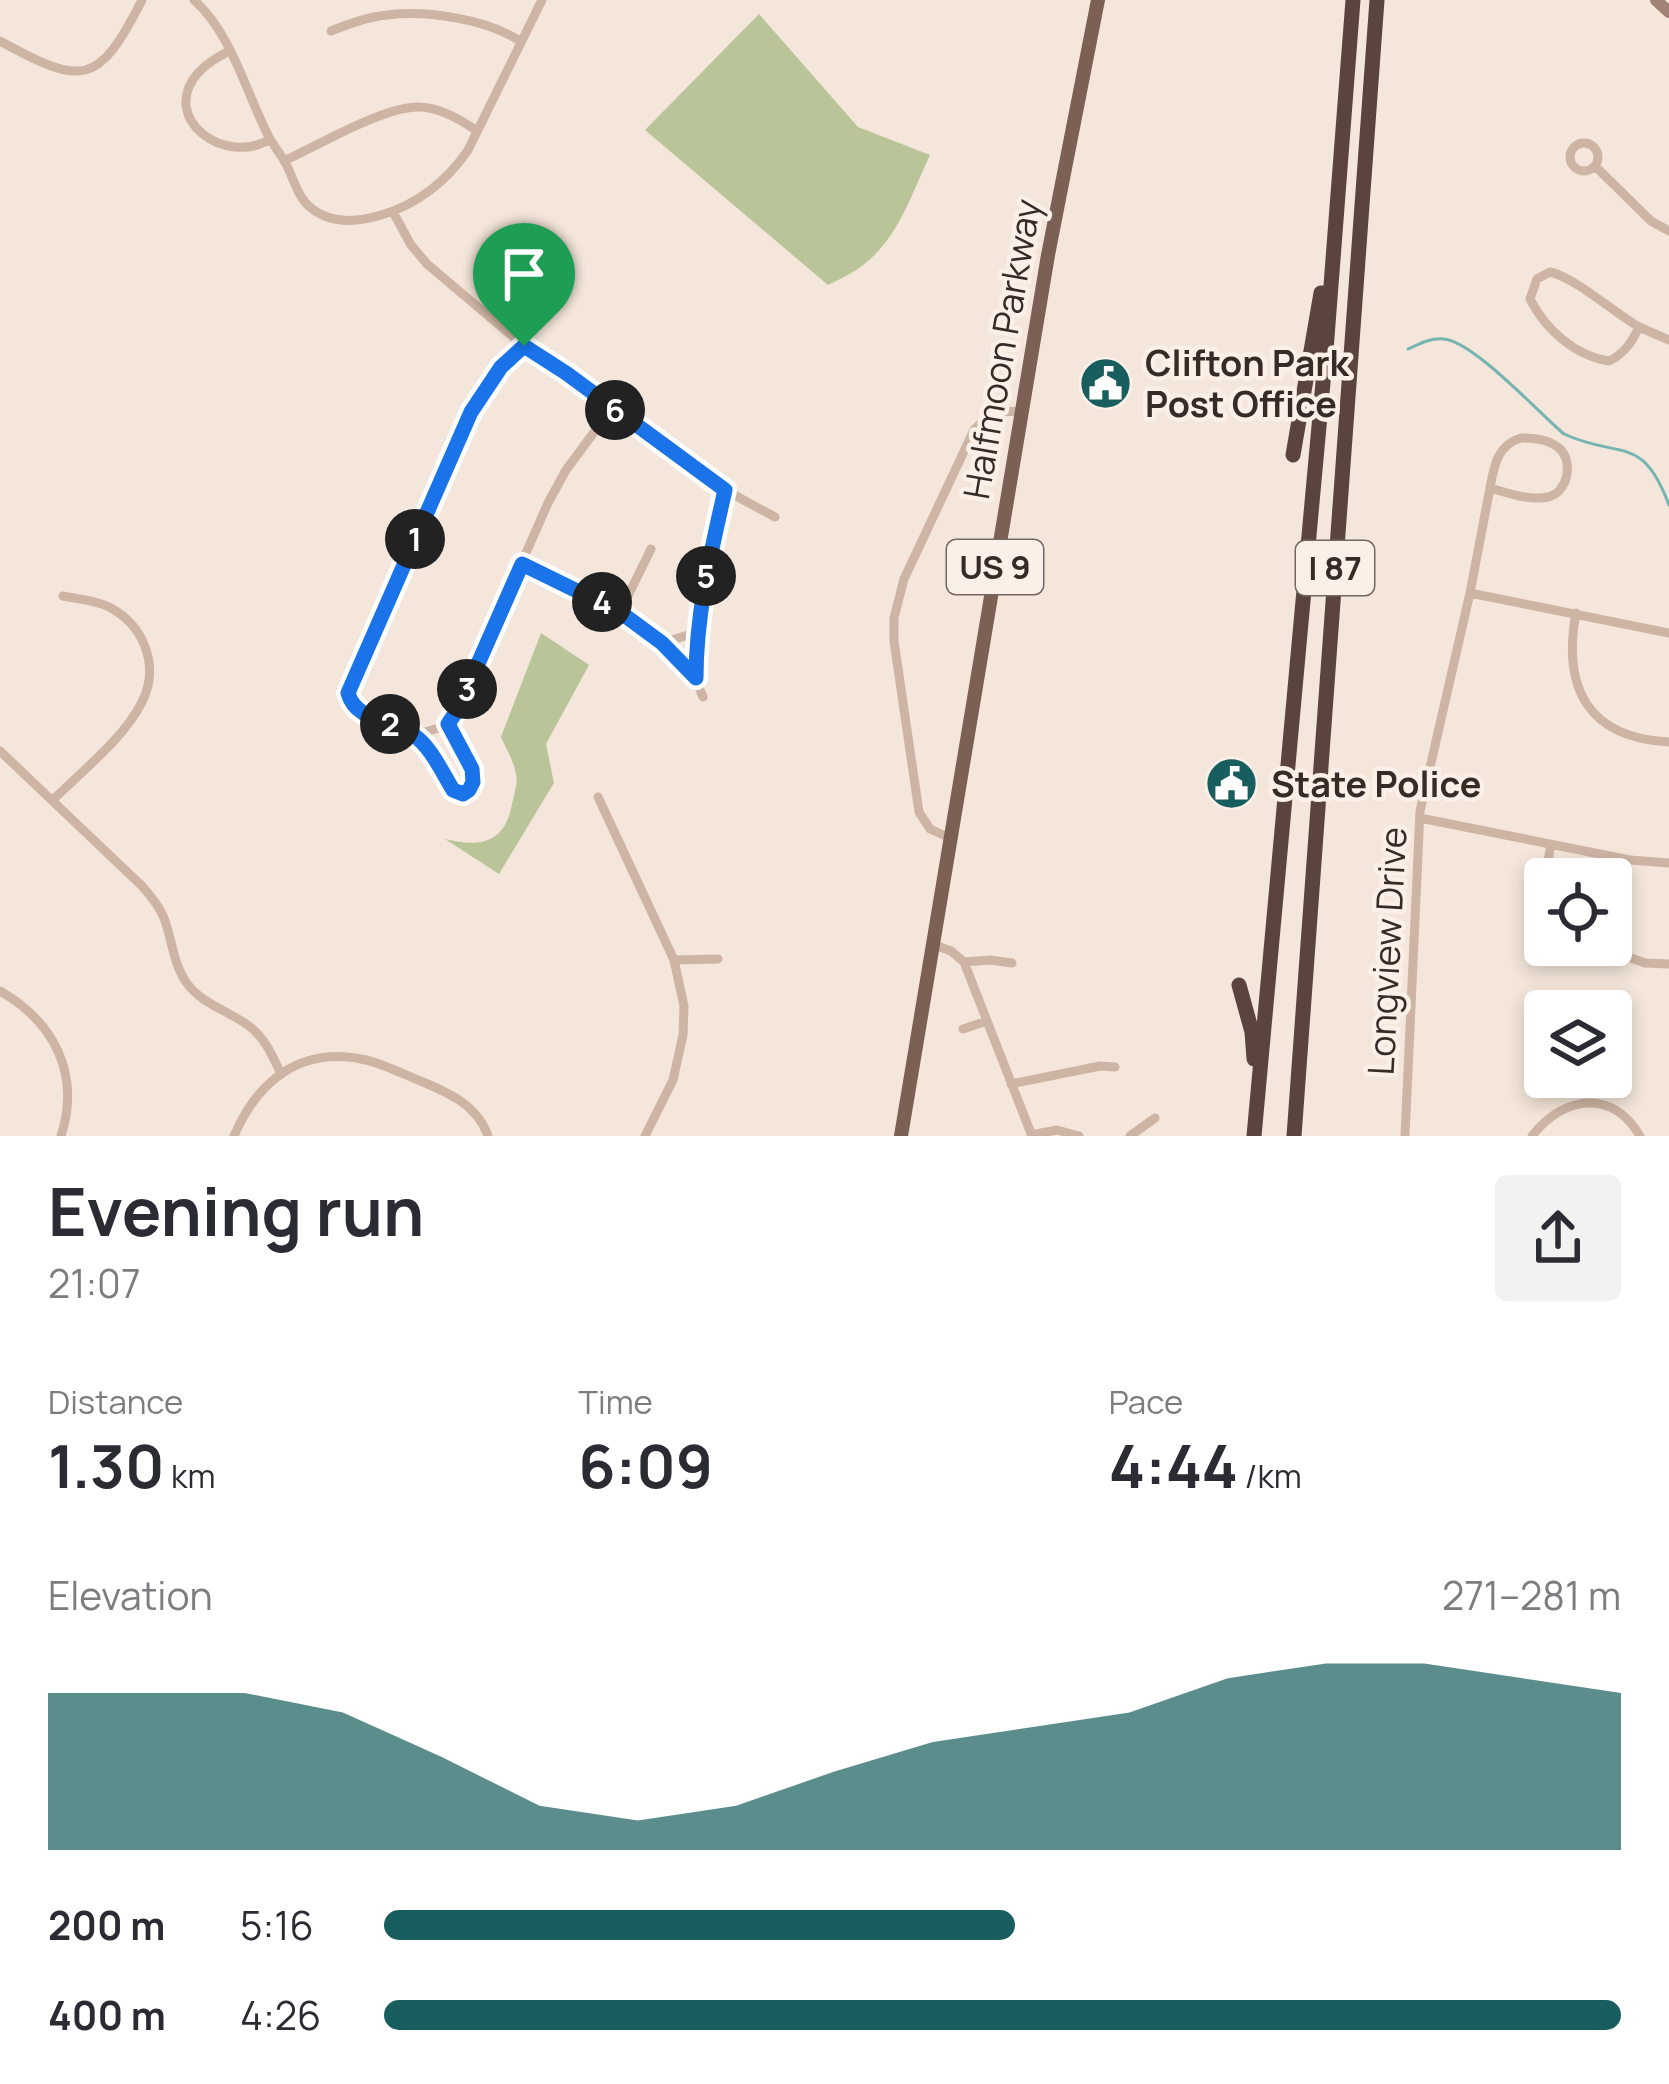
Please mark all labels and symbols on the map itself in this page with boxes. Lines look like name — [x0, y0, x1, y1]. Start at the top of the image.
street label: Halfmoon Parkway — [951, 195, 1052, 503]
pin — [473, 223, 575, 346]
place label: Clifton Park Post Office — [1145, 338, 1351, 428]
public building icon: Clifton Park Post Office — [1078, 356, 1134, 412]
pin: 6 — [585, 380, 645, 440]
pin: 1 — [385, 509, 445, 569]
road number: US 9 — [947, 540, 1043, 594]
road number: I 87 — [1296, 541, 1374, 595]
pin: 5 — [676, 546, 736, 606]
pin: 4 — [572, 572, 632, 632]
pin: 3 — [437, 659, 497, 719]
pin: 2 — [360, 694, 420, 754]
public building icon: State Police — [1204, 756, 1260, 812]
place label: State Police — [1271, 759, 1481, 808]
street label: Longview Drive — [1356, 826, 1417, 1076]

